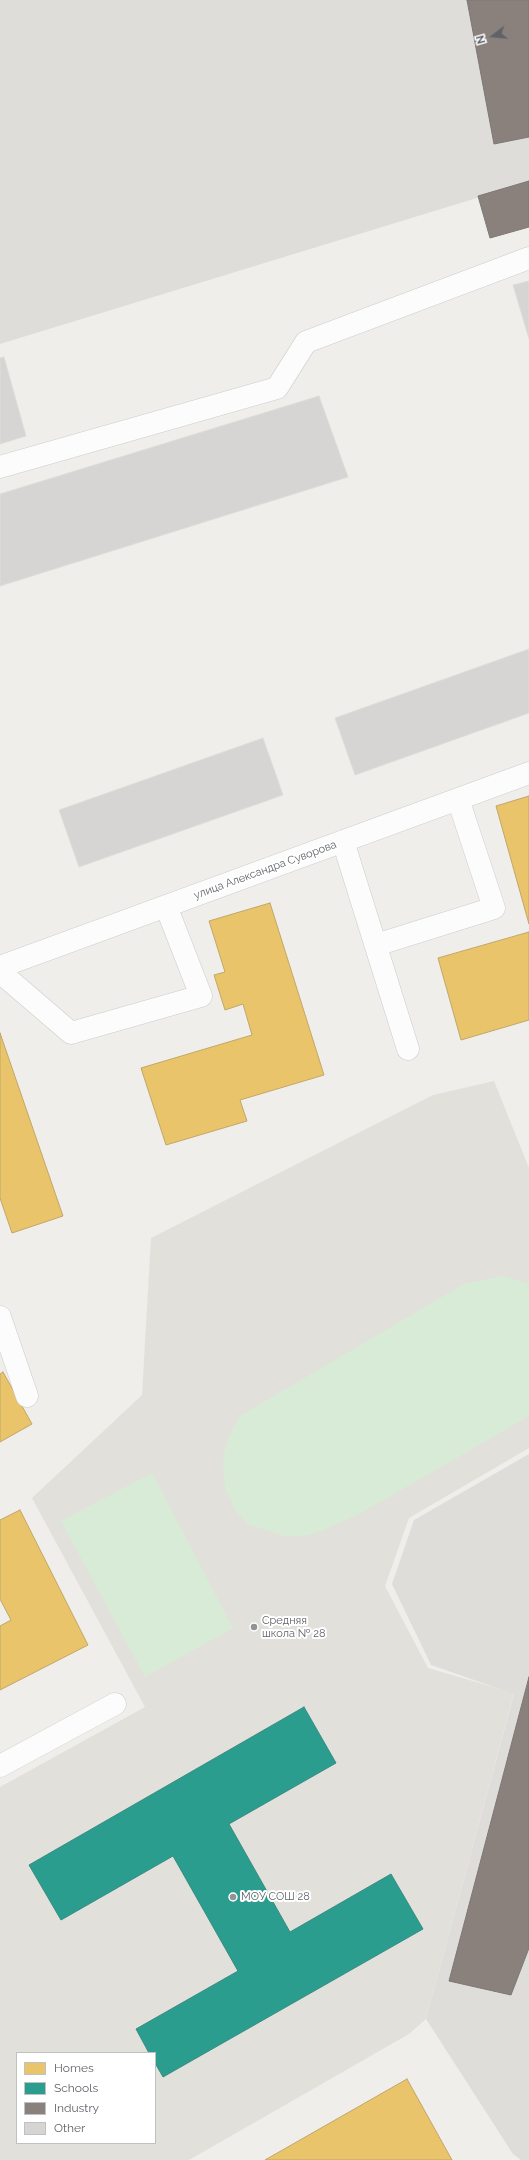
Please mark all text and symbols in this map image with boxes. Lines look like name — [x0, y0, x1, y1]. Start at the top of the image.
north arrow — [473, 16, 513, 56]
text: N — [474, 34, 488, 45]
street label: улица Александра Суворова — [192, 838, 338, 902]
place label: Средняя школа № 28 — [262, 1614, 325, 1640]
marker: Средняя школа № 28 — [249, 1622, 259, 1632]
place label: МОУ СОШ 28 — [241, 1890, 310, 1904]
marker: МОУ СОШ 28 — [228, 1892, 238, 1902]
legend — [16, 2052, 156, 2144]
text: Homes — [54, 2061, 94, 2075]
text: Schools — [54, 2081, 98, 2095]
text: Industry — [54, 2101, 99, 2115]
text: Other — [54, 2121, 85, 2135]

